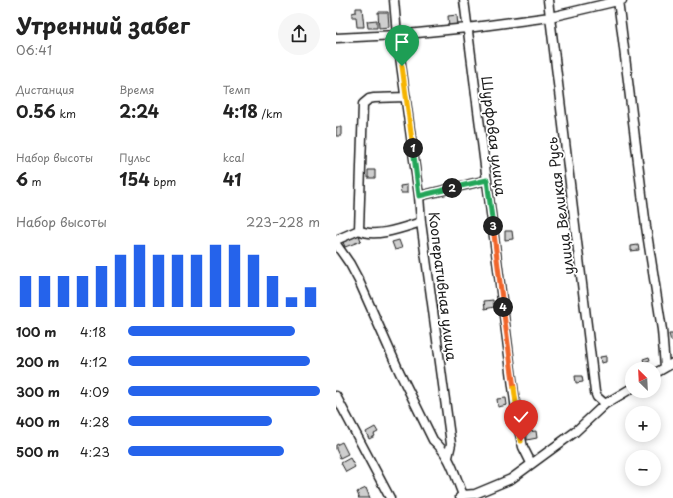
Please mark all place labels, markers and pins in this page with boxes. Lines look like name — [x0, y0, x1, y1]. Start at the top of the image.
pin — [385, 25, 419, 66]
pin: 1 — [403, 138, 423, 158]
pin: 2 — [442, 178, 462, 198]
pin: 3 — [483, 216, 503, 236]
pin: 4 — [493, 297, 513, 317]
pin — [504, 400, 538, 441]

